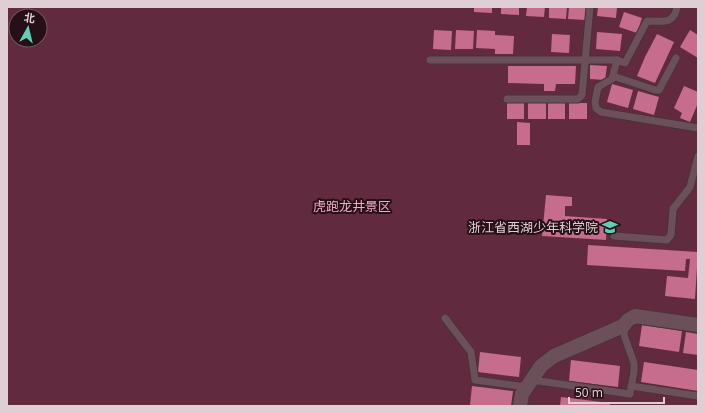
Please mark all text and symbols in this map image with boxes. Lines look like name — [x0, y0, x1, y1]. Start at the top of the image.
north arrow — [8, 8, 48, 48]
text: 北 — [23, 9, 36, 26]
park label: 虎跑龙井景区 — [313, 197, 391, 215]
place label: 浙江省西湖少年科学院 — [468, 218, 598, 236]
school or university icon: 浙江省西湖少年科学院 — [601, 218, 619, 236]
scale bar — [569, 379, 664, 405]
text: 50 m — [575, 384, 603, 401]

